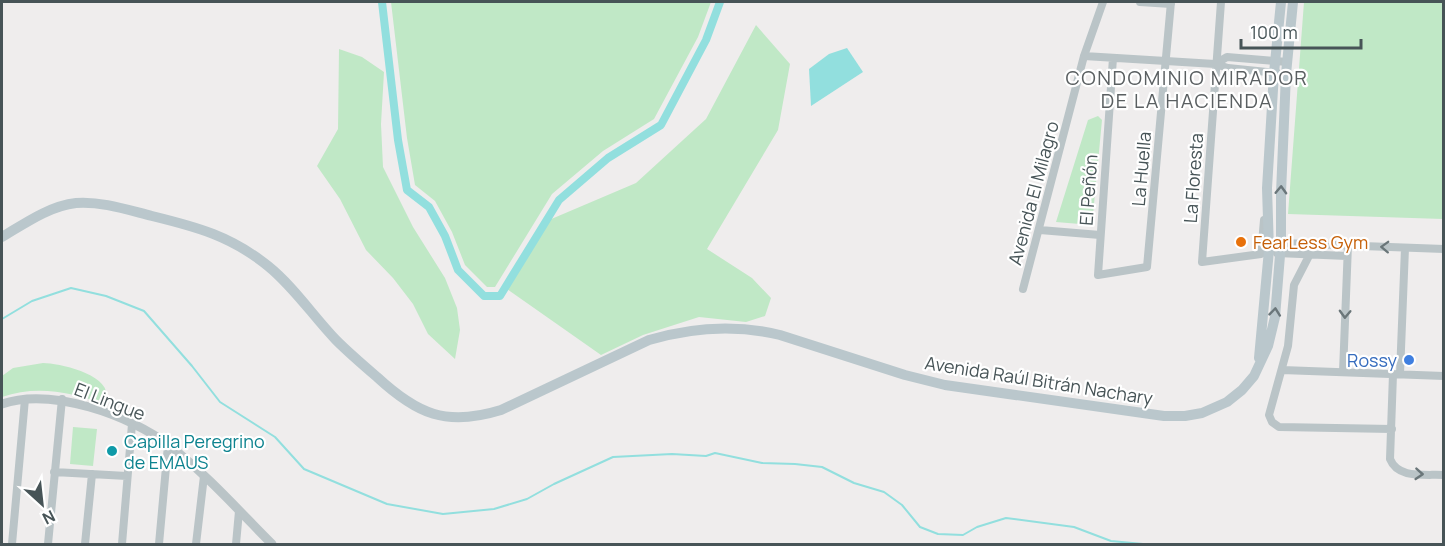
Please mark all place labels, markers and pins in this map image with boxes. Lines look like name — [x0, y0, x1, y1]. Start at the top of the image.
place label: FearLess Gym — [1253, 230, 1368, 254]
marker: FearLess Gym — [1234, 235, 1248, 249]
place label: Rossy — [1347, 348, 1397, 372]
marker: Rossy — [1402, 353, 1416, 367]
place label: Capilla Peregrino de EMAUS — [124, 429, 265, 474]
marker: Capilla Peregrino de EMAUS — [105, 444, 119, 458]

